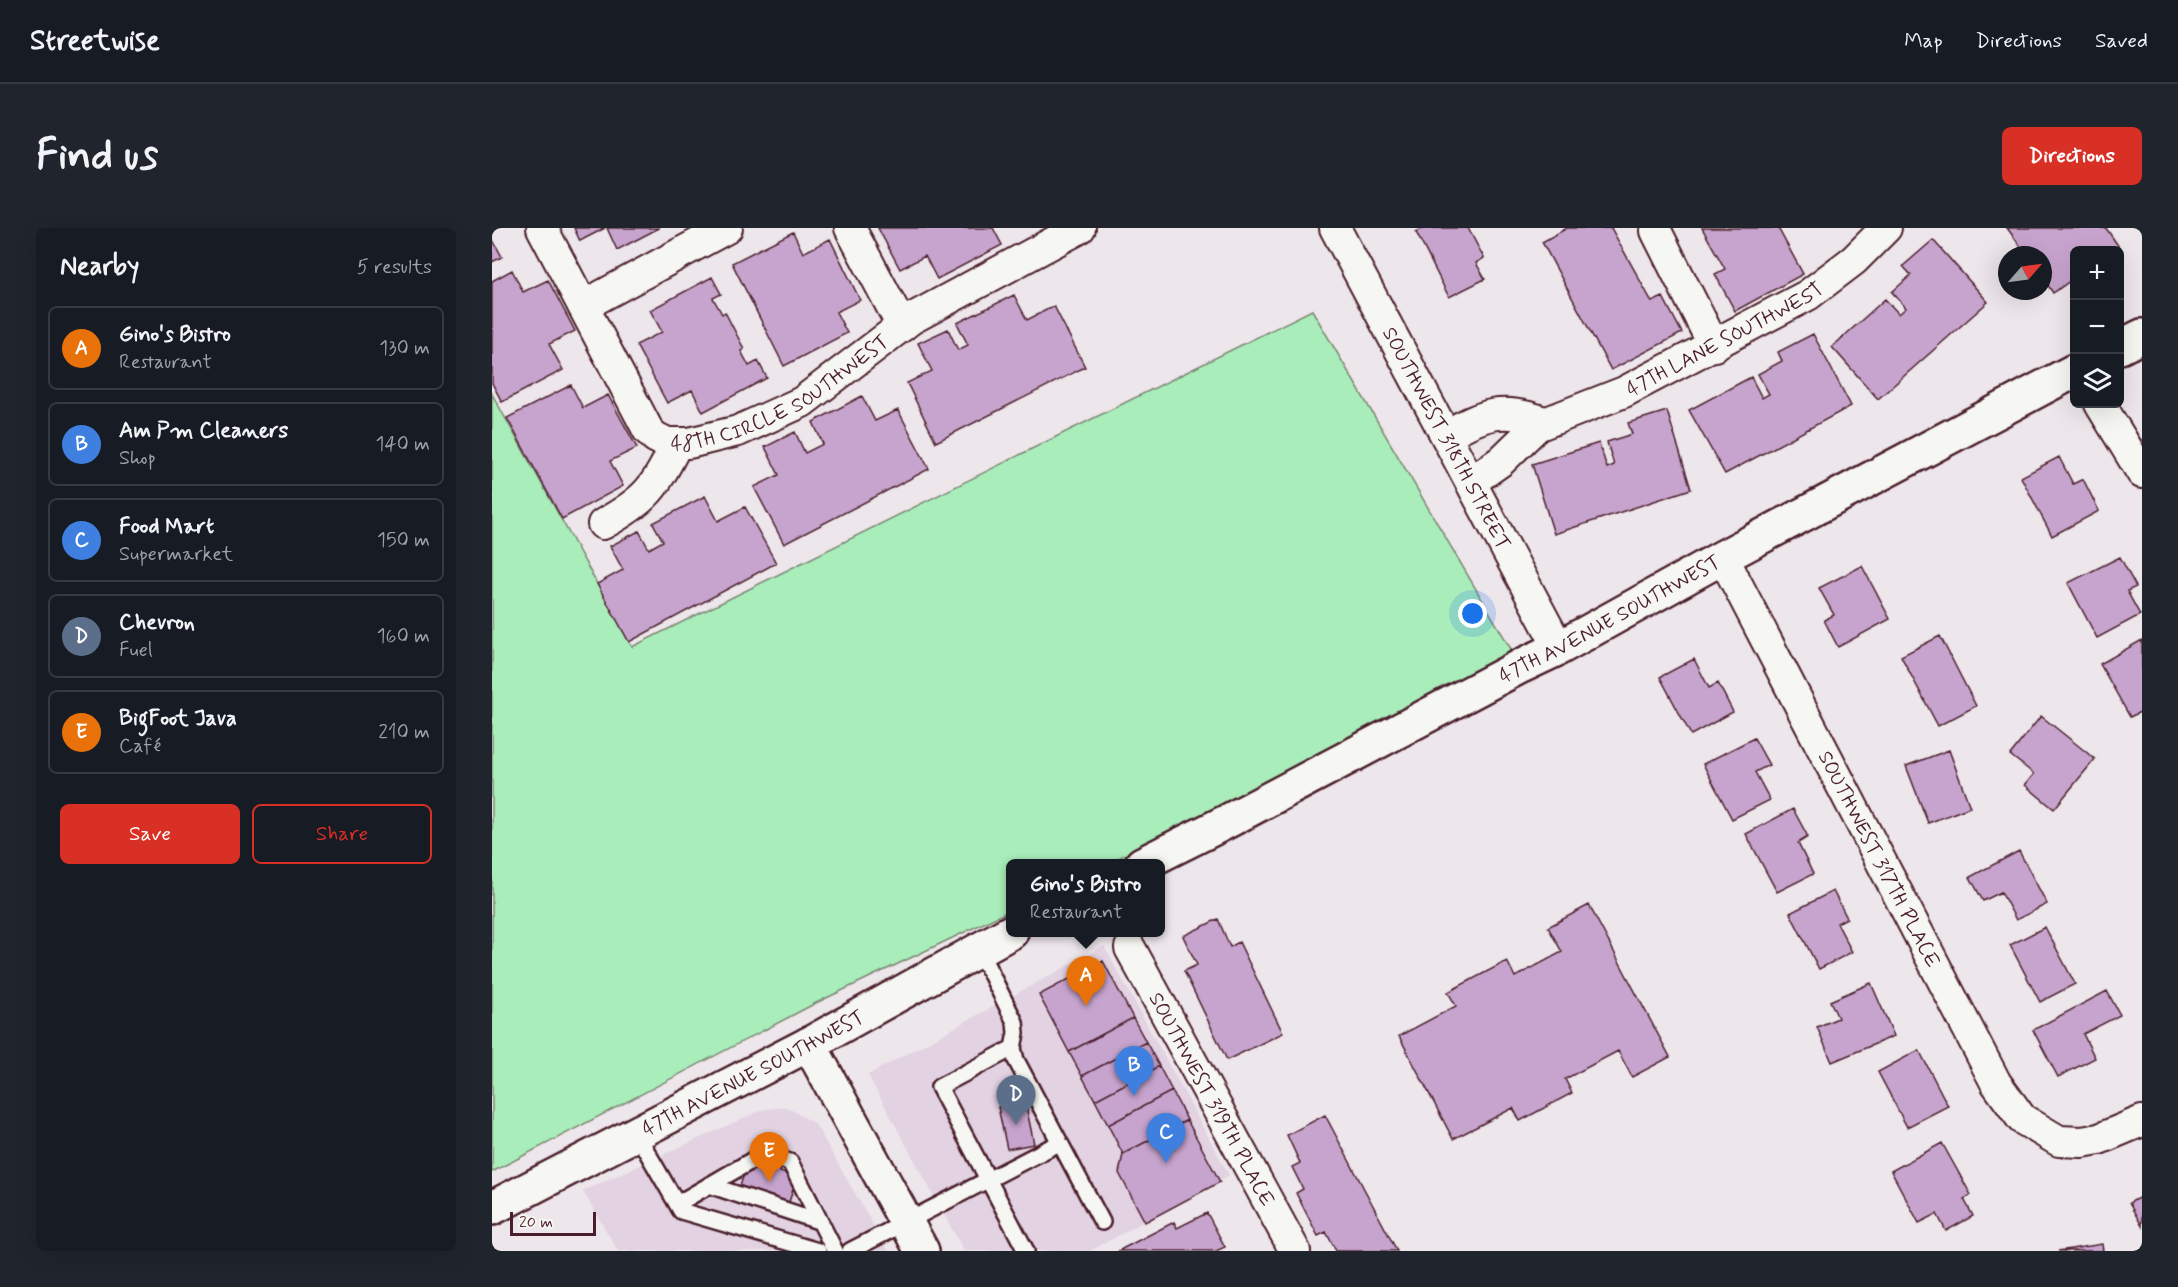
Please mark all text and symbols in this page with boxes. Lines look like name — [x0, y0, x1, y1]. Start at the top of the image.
text: Streetwise — [30, 23, 160, 60]
text: Map — [1904, 27, 1943, 55]
text: Directions — [1976, 27, 2062, 55]
text: Saved — [2095, 27, 2148, 55]
button: Directions — [2002, 127, 2142, 185]
text: Find us — [36, 129, 158, 184]
north arrow — [1998, 246, 2052, 300]
map controls — [2070, 246, 2124, 408]
button: + — [2070, 246, 2124, 300]
text: Nearby — [60, 250, 139, 284]
text: 5 results — [357, 254, 432, 281]
street label: 47TH LANE SOUTHWEST — [1622, 276, 1830, 403]
button: − — [2070, 300, 2124, 354]
text: Gino's Bistro — [119, 321, 231, 349]
street label: SOUTHWEST 318TH STREET — [1375, 322, 1516, 555]
street label: 48TH CIRCLE SOUTHWEST — [671, 329, 895, 458]
text: A — [75, 335, 88, 362]
text: 130 m — [379, 335, 430, 362]
text: Restaurant — [119, 349, 212, 376]
button: layers — [2070, 354, 2124, 408]
text: Am Pm Cleaners — [119, 417, 288, 445]
text: B — [75, 431, 88, 458]
text: 140 m — [376, 431, 430, 458]
text: Shop — [119, 445, 156, 472]
text: Food Mart — [119, 513, 214, 541]
text: C — [74, 527, 89, 554]
text: 150 m — [377, 527, 430, 554]
text: Supermarket — [119, 541, 233, 568]
street label: 47TH AVENUE SOUTHWEST — [1495, 549, 1726, 690]
your location — [1458, 599, 1487, 628]
text: Chevron — [119, 609, 195, 637]
text: D — [75, 623, 88, 650]
text: 160 m — [377, 623, 430, 650]
text: Fuel — [119, 637, 153, 664]
text: BigFoot Java — [119, 705, 237, 733]
text: E — [76, 719, 87, 746]
text: 210 m — [378, 719, 430, 746]
text: Café — [119, 733, 161, 760]
street label: SOUTHWEST 317TH PLACE — [1811, 746, 1946, 972]
button: Save — [60, 804, 240, 864]
button: Share — [252, 804, 432, 864]
popup — [1006, 859, 1165, 937]
text: Gino's Bistro — [1030, 871, 1141, 899]
text: Restaurant — [1030, 899, 1123, 926]
pin: A — [1066, 956, 1106, 1006]
street label: SOUTHWEST 319TH PLACE — [1144, 990, 1280, 1210]
street label: 47TH AVENUE SOUTHWEST — [637, 1004, 870, 1143]
pin: B — [1114, 1046, 1154, 1096]
pin: D — [996, 1076, 1036, 1125]
pin: C — [1146, 1114, 1186, 1163]
pin: E — [750, 1132, 788, 1182]
scale bar — [510, 1209, 596, 1236]
text: 20 m — [519, 1212, 553, 1233]

